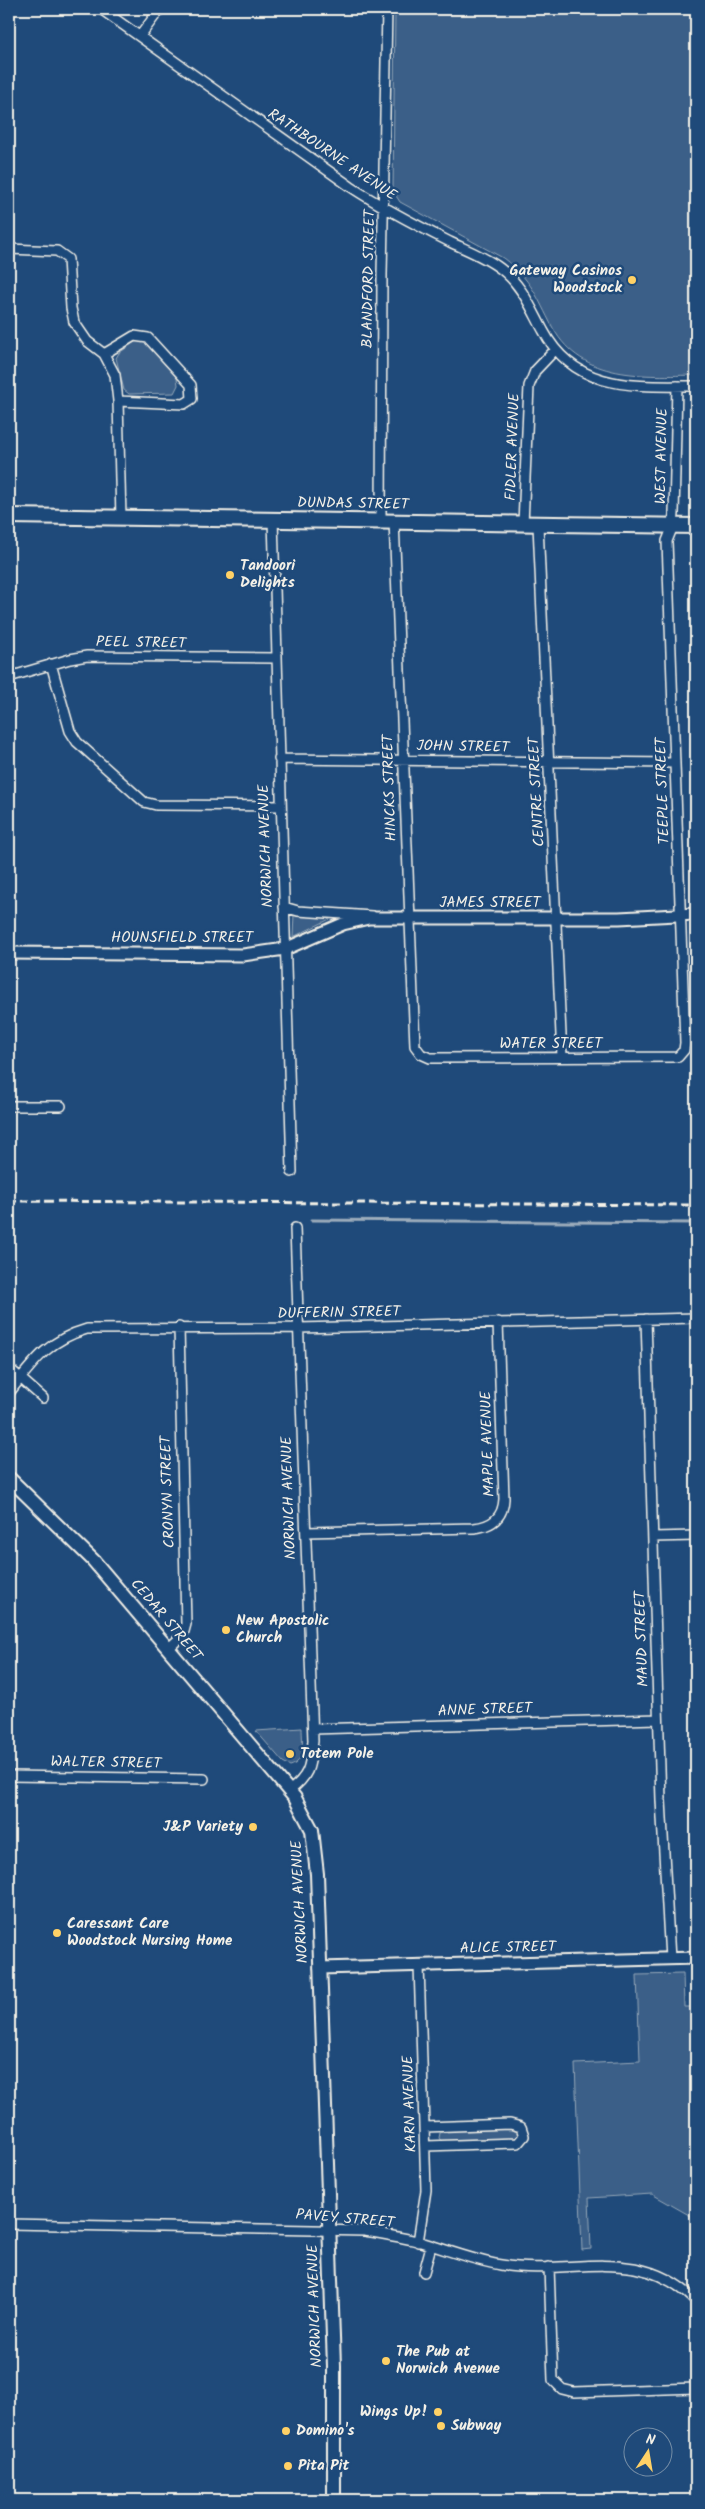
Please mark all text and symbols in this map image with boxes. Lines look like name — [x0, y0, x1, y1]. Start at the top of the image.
street label: RATHBOURNE AVENUE — [263, 103, 402, 208]
street label: BLANDFORD STREET — [356, 208, 382, 348]
place label: Gateway Casinos Woodstock — [509, 259, 623, 300]
marker: Gateway Casinos Woodstock — [626, 274, 638, 286]
street label: FIDLER AVENUE — [499, 392, 527, 501]
street label: WEST AVENUE — [649, 406, 675, 504]
street label: DUNDAS STREET — [297, 491, 411, 517]
place label: Tandoori Delights — [240, 554, 296, 595]
marker: Tandoori Delights — [224, 569, 236, 581]
street label: PEEL STREET — [96, 630, 188, 656]
street label: HINCKS STREET — [376, 732, 404, 842]
street label: JOHN STREET — [416, 734, 512, 760]
street label: CENTRE STREET — [522, 735, 552, 847]
street label: TEEPLE STREET — [649, 735, 677, 845]
street label: NORWICH AVENUE — [252, 783, 280, 908]
street label: JAMES STREET — [439, 891, 542, 915]
street label: HOUNSFIELD STREET — [111, 926, 255, 950]
street label: WATER STREET — [500, 1032, 604, 1056]
street label: DUFFERIN STREET — [277, 1300, 403, 1326]
street label: MAPLE AVENUE — [474, 1389, 502, 1497]
street label: CRONYN STREET — [154, 1434, 182, 1548]
street label: NORWICH AVENUE — [275, 1435, 303, 1560]
street label: CEDAR STREET — [124, 1573, 209, 1668]
street label: MAUD STREET — [628, 1589, 656, 1687]
place label: New Apostolic Church — [236, 1609, 329, 1650]
marker: New Apostolic Church — [220, 1624, 232, 1636]
street label: ANNE STREET — [437, 1696, 535, 1724]
place label: Totem Pole — [300, 1742, 374, 1766]
marker: Totem Pole — [284, 1748, 296, 1760]
street label: WALTER STREET — [50, 1750, 164, 1776]
place label: J&P Variety — [163, 1815, 243, 1839]
marker: J&P Variety — [247, 1821, 259, 1833]
street label: NORWICH AVENUE — [285, 1839, 315, 1964]
place label: Caressant Care Woodstock Nursing Home — [67, 1912, 233, 1953]
marker: Caressant Care Woodstock Nursing Home — [51, 1927, 63, 1939]
street label: ALICE STREET — [460, 1935, 558, 1961]
street label: KARN AVENUE — [396, 2054, 424, 2153]
street label: PAVEY STREET — [295, 2203, 397, 2235]
street label: NORWICH AVENUE — [301, 2243, 329, 2368]
place label: The Pub at Norwich Avenue — [396, 2340, 501, 2381]
marker: The Pub at Norwich Avenue — [380, 2355, 392, 2367]
place label: Wings Up! — [360, 2400, 428, 2424]
marker: Wings Up! — [432, 2406, 444, 2418]
place label: Subway — [451, 2414, 501, 2438]
place label: Domino's — [296, 2419, 354, 2443]
marker: Subway — [435, 2420, 447, 2432]
marker: Domino's — [280, 2425, 292, 2437]
north arrow — [622, 2426, 672, 2476]
text: N — [644, 2429, 657, 2452]
place label: Pita Pit — [298, 2454, 349, 2478]
marker: Pita Pit — [282, 2460, 294, 2472]

